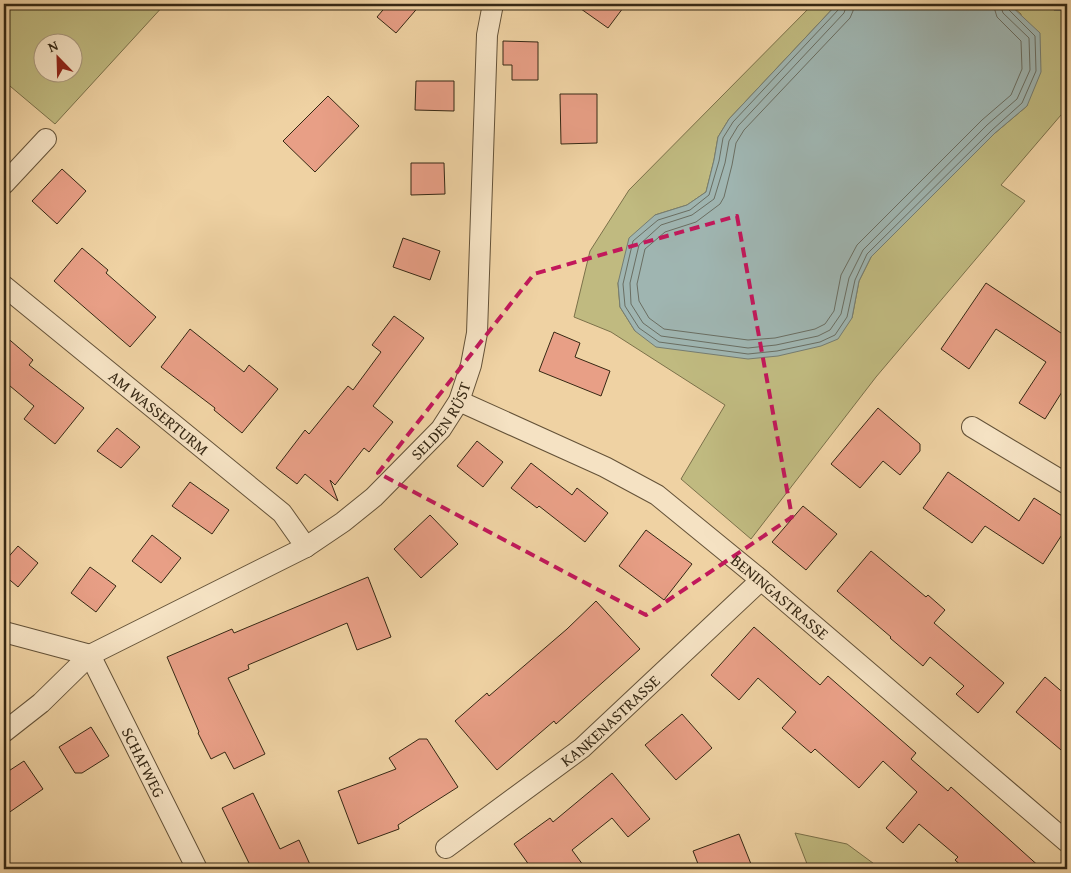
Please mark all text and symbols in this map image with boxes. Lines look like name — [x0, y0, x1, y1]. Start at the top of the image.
north arrow — [32, 32, 82, 82]
text: N — [45, 35, 62, 57]
street label: AM WASSERTURM — [104, 364, 214, 461]
street label: SELDEN RÜST — [405, 378, 477, 465]
street label: BENINGASTRASSE — [726, 548, 834, 645]
street label: KANKENASTRASSE — [555, 669, 665, 772]
street label: SCHAFWEG — [116, 723, 172, 802]

